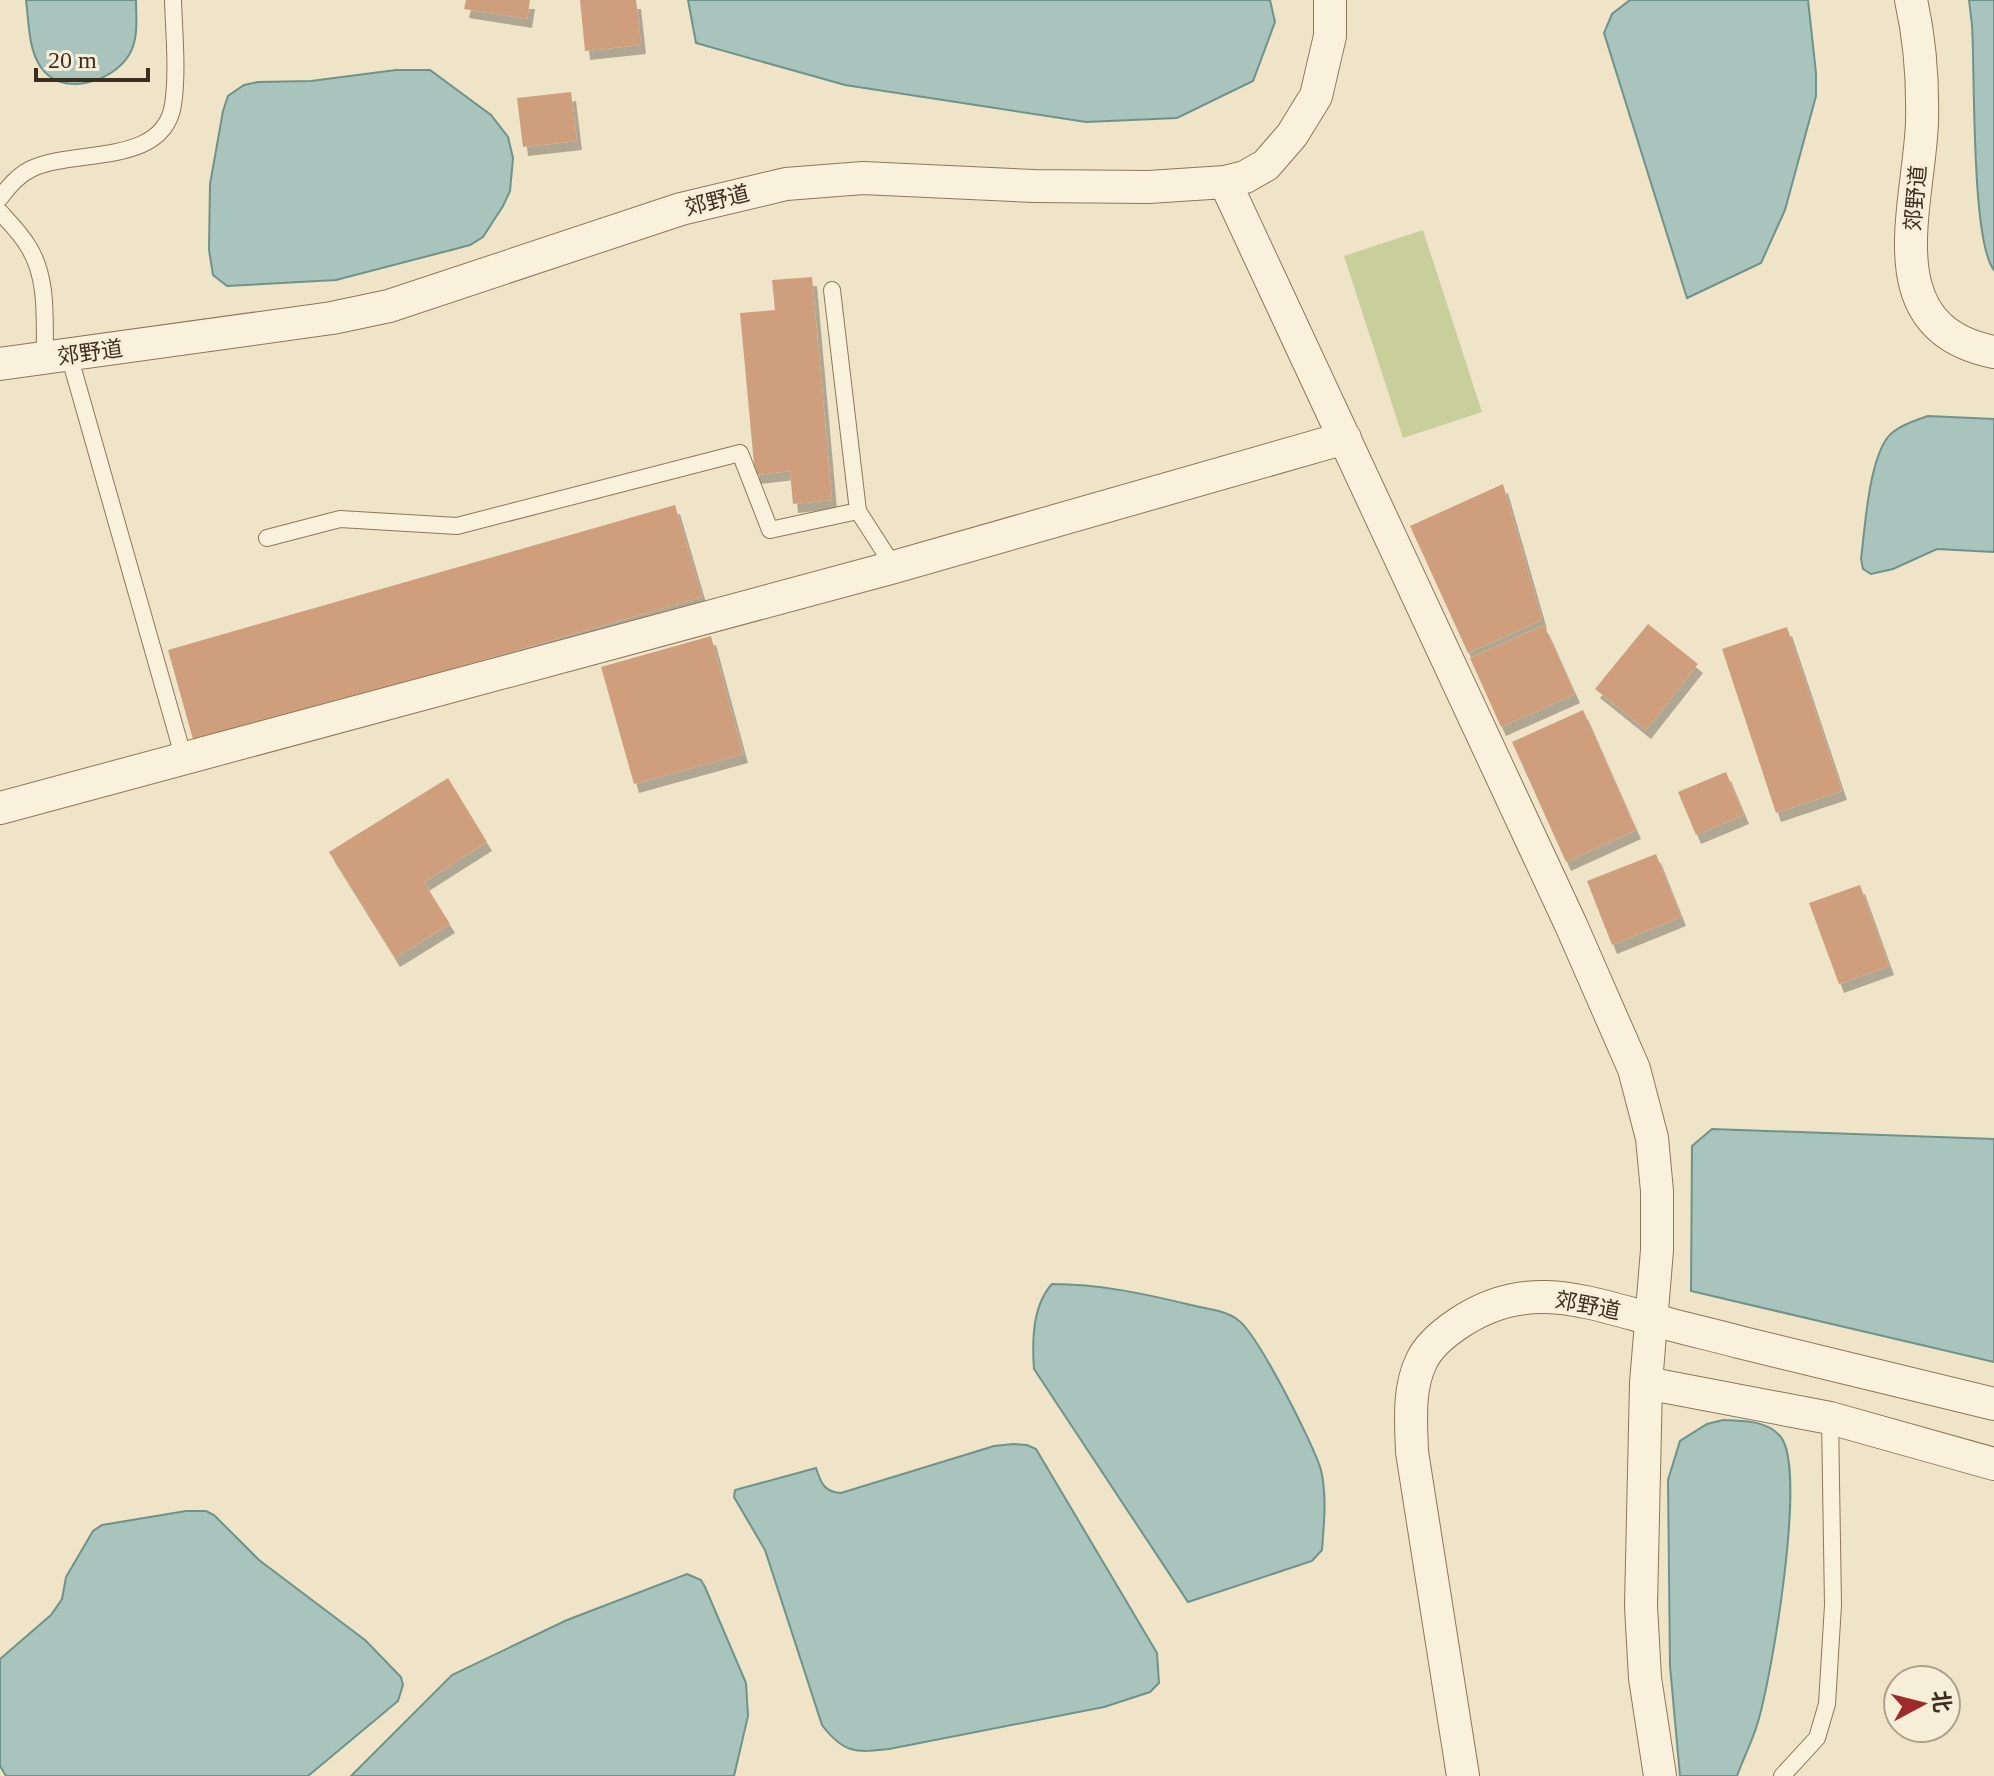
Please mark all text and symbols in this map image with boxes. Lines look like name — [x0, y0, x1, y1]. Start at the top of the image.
scale bar — [36, 32, 148, 82]
text: 20 m — [48, 47, 97, 73]
street label: 郊野道 — [1900, 164, 1931, 232]
street label: 郊野道 — [682, 180, 752, 221]
street label: 郊野道 — [56, 336, 124, 369]
street label: 郊野道 — [1553, 1287, 1623, 1324]
north arrow — [1882, 1664, 1962, 1744]
text: 北 — [1928, 1689, 1955, 1714]

